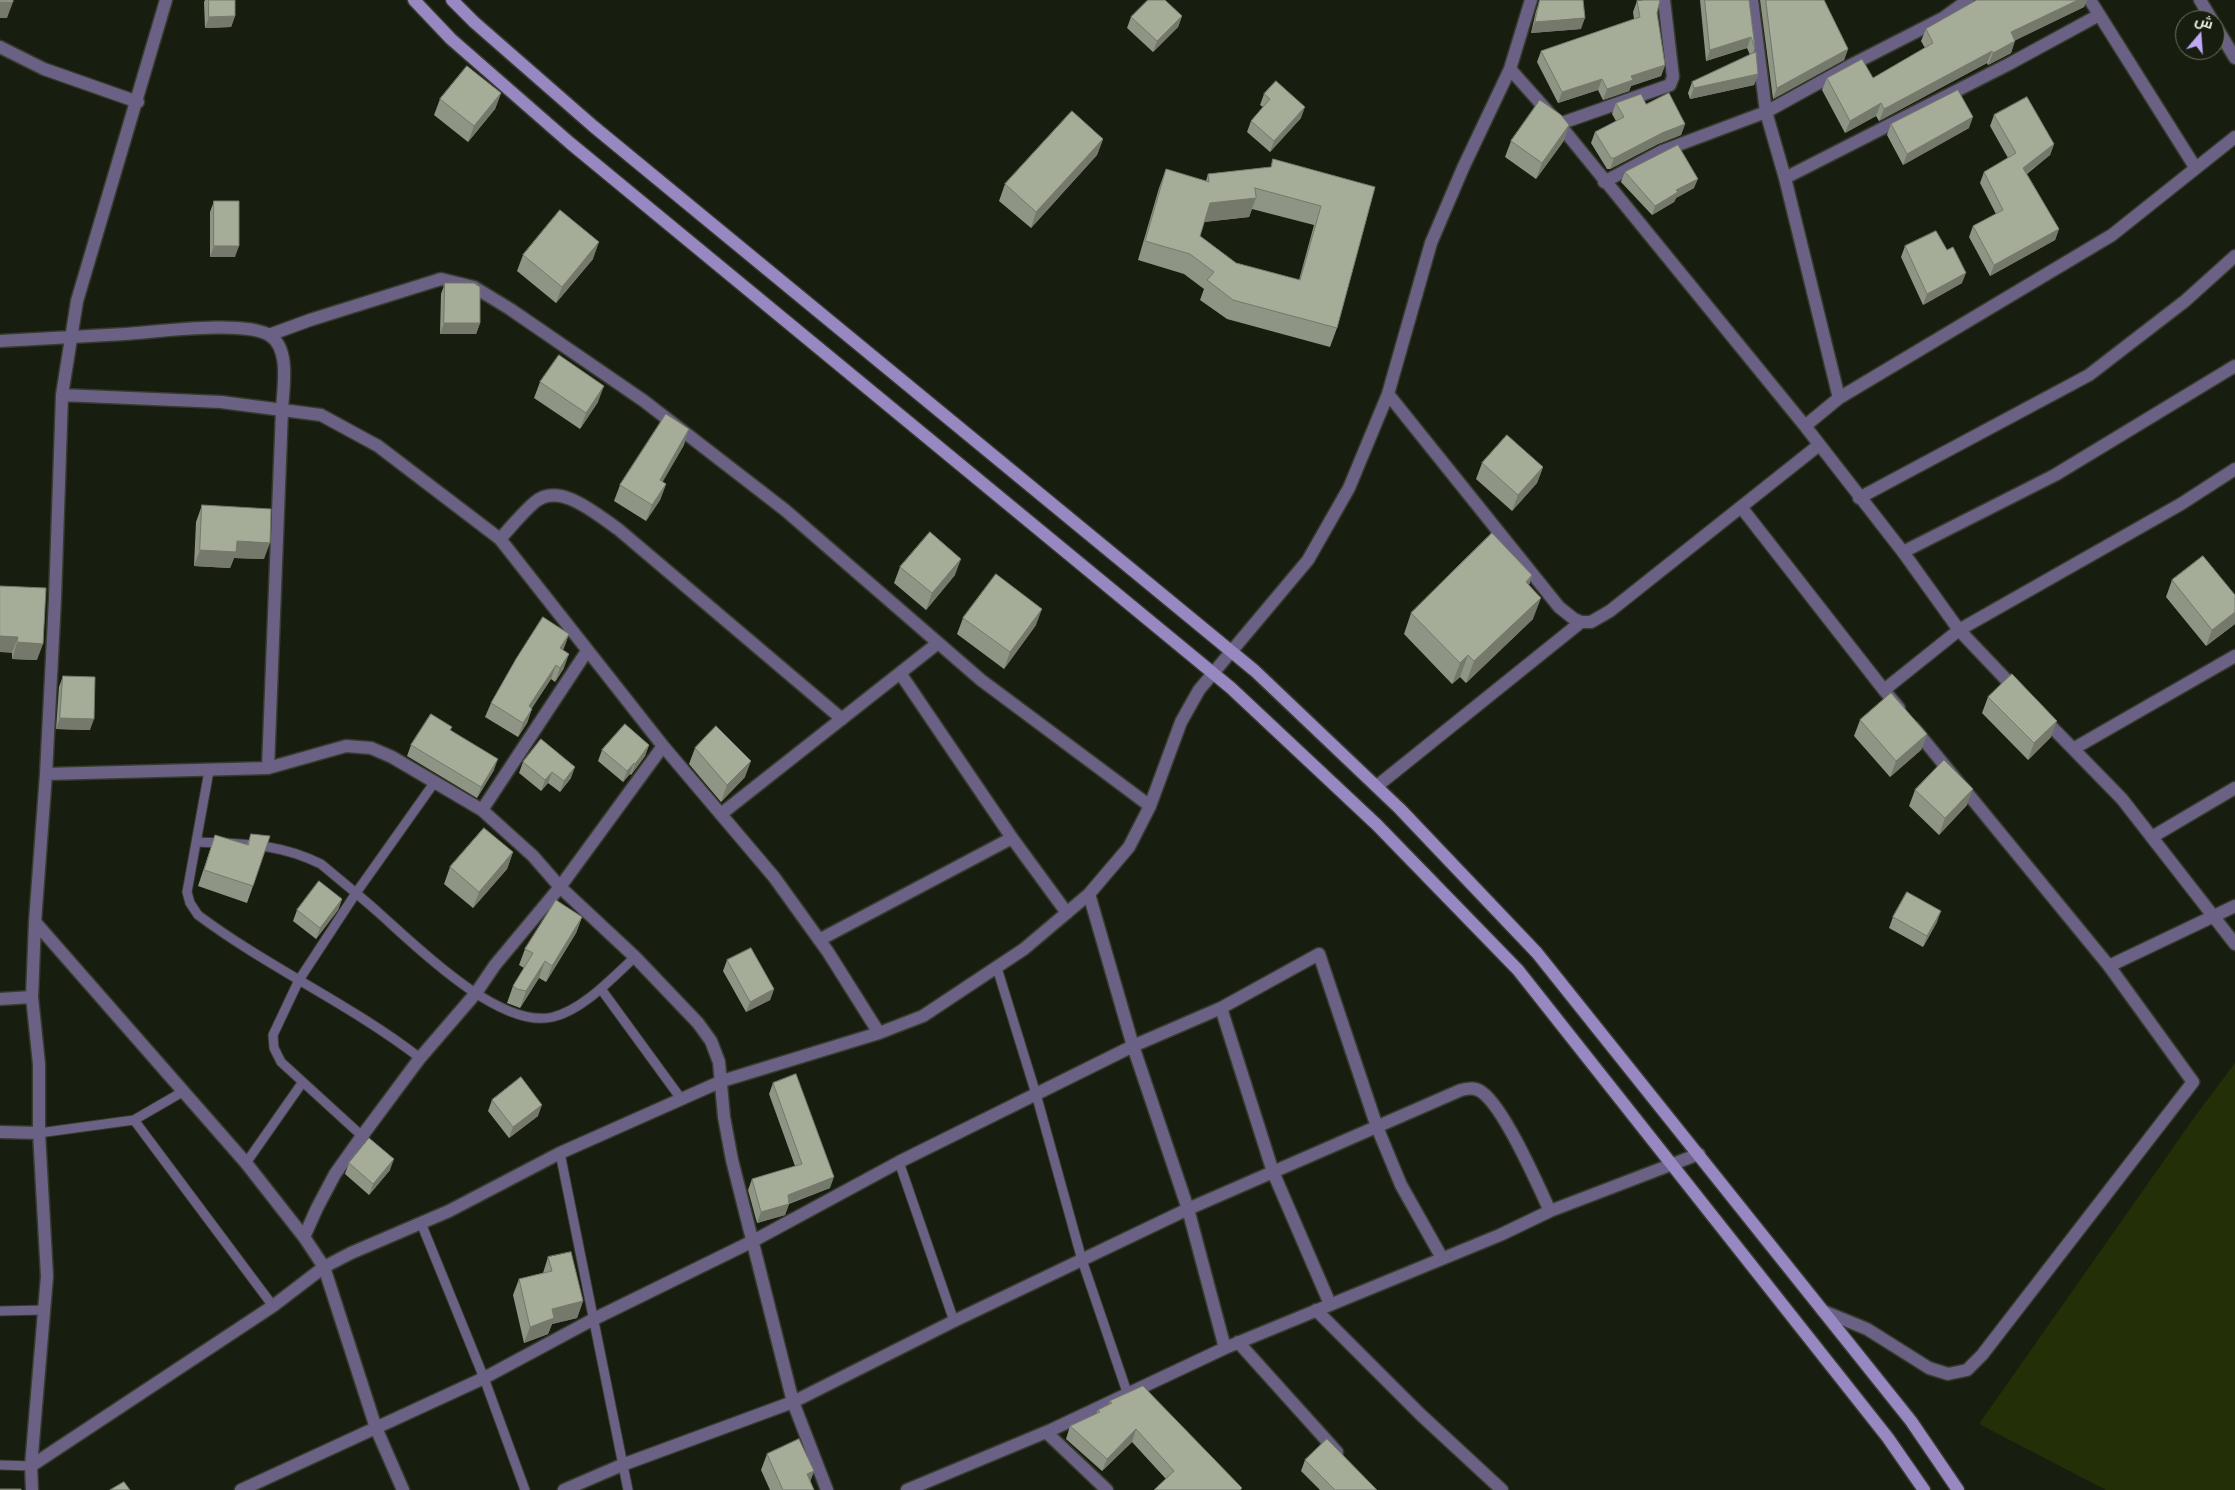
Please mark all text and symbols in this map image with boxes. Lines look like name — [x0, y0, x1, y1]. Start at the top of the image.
north arrow — [2175, 10, 2225, 60]
text: ش — [2193, 11, 2215, 32]

